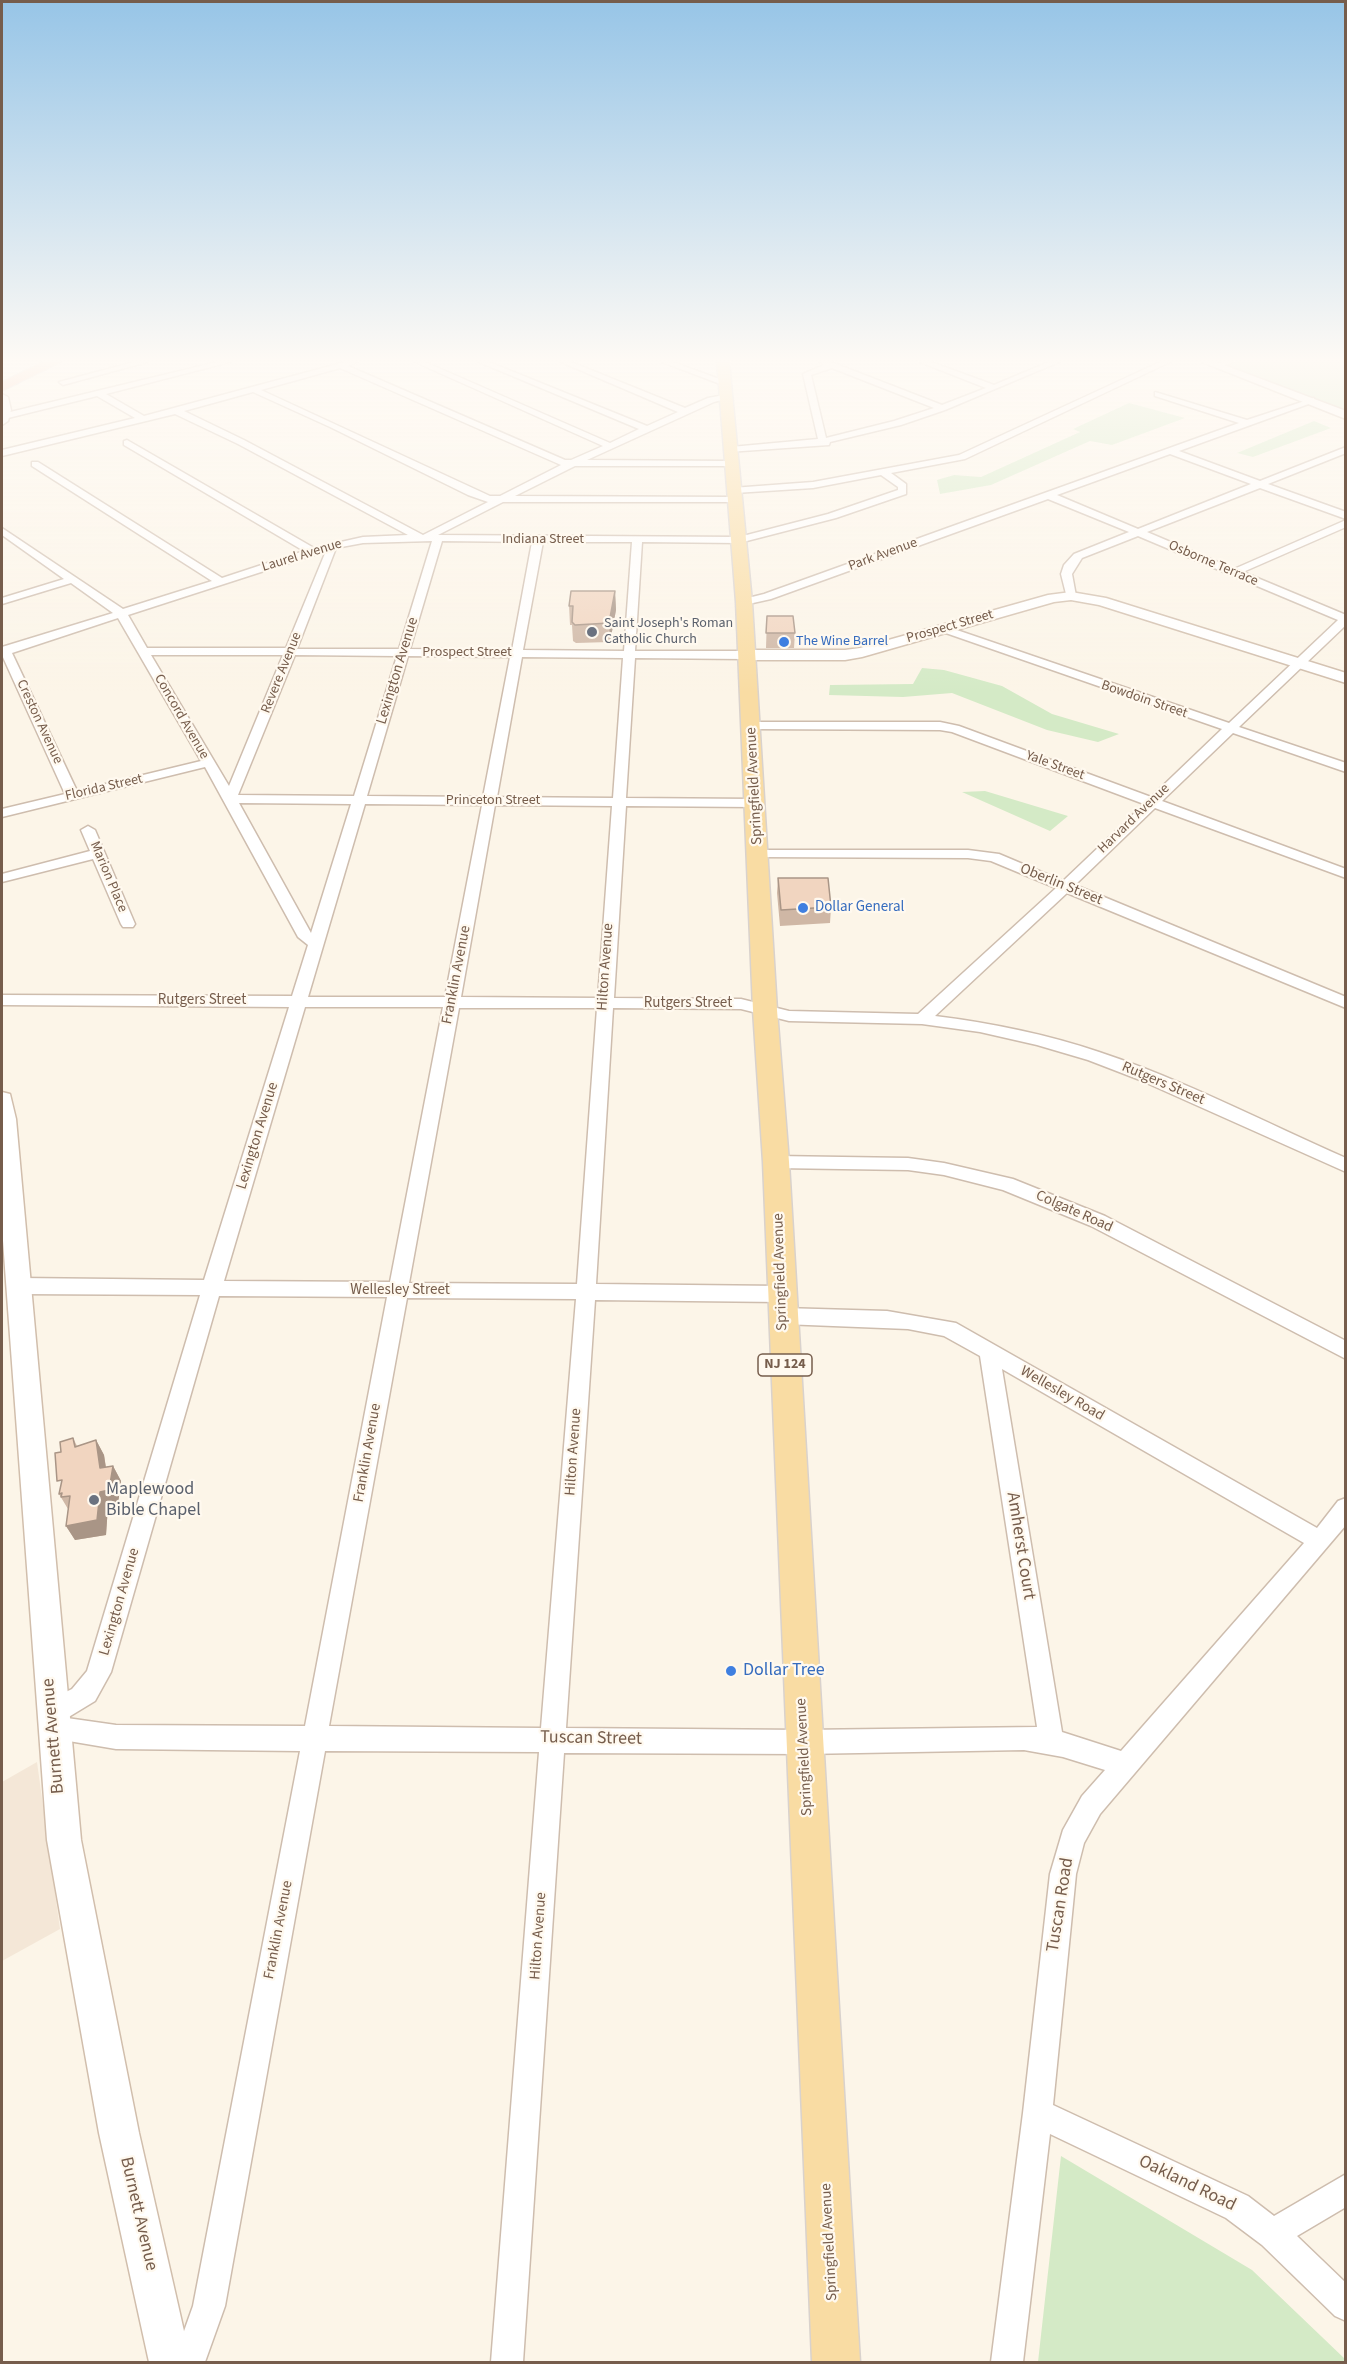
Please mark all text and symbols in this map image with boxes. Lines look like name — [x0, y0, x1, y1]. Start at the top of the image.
street label: Indiana Street — [502, 532, 584, 548]
street label: Park Avenue — [846, 535, 920, 575]
street label: Laurel Avenue — [260, 536, 344, 576]
street label: Osborne Terrace — [1166, 538, 1260, 590]
street label: Prospect Street — [905, 607, 995, 647]
street label: Lexington Avenue — [373, 615, 423, 727]
place label: Saint Joseph's Roman Catholic Church — [604, 616, 733, 648]
marker: Saint Joseph's Roman Catholic Church — [585, 625, 599, 639]
street label: Revere Avenue — [258, 630, 306, 716]
place label: The Wine Barrel — [796, 634, 888, 650]
marker: The Wine Barrel — [777, 635, 791, 649]
street label: Prospect Street — [422, 645, 512, 661]
street label: Concord Avenue — [150, 672, 212, 762]
street label: Creston Avenue — [12, 677, 66, 767]
street label: Bowdoin Street — [1099, 677, 1189, 723]
street label: Springfield Avenue — [743, 727, 767, 845]
street label: Yale Street — [1023, 748, 1087, 784]
street label: Florida Street — [64, 771, 144, 805]
street label: Harvard Avenue — [1095, 781, 1173, 857]
street label: Princeton Street — [446, 793, 540, 809]
street label: Marion Place — [86, 839, 130, 915]
street label: Oberlin Street — [1017, 860, 1105, 910]
place label: Dollar General — [815, 899, 904, 917]
marker: Dollar General — [796, 901, 810, 915]
street label: Hilton Avenue — [594, 923, 618, 1011]
street label: Franklin Avenue — [439, 924, 475, 1026]
street label: Rutgers Street — [158, 992, 246, 1010]
street label: Rutgers Street — [644, 995, 732, 1013]
street label: Rutgers Street — [1119, 1058, 1207, 1110]
street label: Lexington Avenue — [233, 1080, 283, 1192]
street label: Colgate Road — [1033, 1187, 1115, 1237]
street label: Springfield Avenue — [770, 1213, 792, 1331]
street label: Wellesley Street — [350, 1282, 450, 1300]
road number: NJ 124 — [758, 1354, 812, 1376]
street label: Wellesley Road — [1017, 1363, 1107, 1425]
street label: Franklin Avenue — [350, 1402, 386, 1504]
street label: Hilton Avenue — [562, 1408, 586, 1496]
place label: Maplewood Bible Chapel — [106, 1479, 201, 1522]
street label: Amherst Court — [1001, 1491, 1039, 1601]
marker: Maplewood Bible Chapel — [87, 1493, 101, 1507]
street label: Lexington Avenue — [96, 1546, 144, 1658]
place label: Dollar Tree — [743, 1660, 825, 1682]
marker: Dollar Tree — [724, 1664, 738, 1678]
street label: Burnett Avenue — [38, 1677, 70, 1795]
street label: Springfield Avenue — [793, 1698, 817, 1816]
street label: Tuscan Street — [540, 1727, 642, 1751]
street label: Tuscan Road — [1043, 1856, 1079, 1954]
street label: Franklin Avenue — [261, 1879, 297, 1981]
street label: Hilton Avenue — [527, 1892, 551, 1980]
street label: Oakland Road — [1135, 2151, 1239, 2217]
street label: Burnett Avenue — [114, 2155, 162, 2273]
street label: Springfield Avenue — [818, 2183, 842, 2301]

